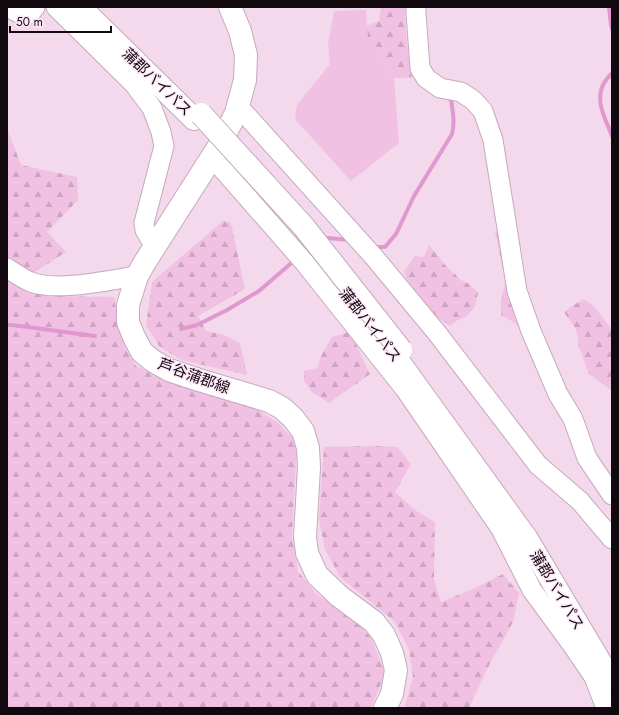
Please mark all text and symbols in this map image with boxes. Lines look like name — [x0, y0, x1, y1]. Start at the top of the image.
scale bar — [10, 8, 111, 34]
text: 50 m — [16, 13, 43, 31]
street label: 蒲郡バイパス — [117, 43, 197, 121]
street label: 蒲郡バイパス — [334, 283, 406, 367]
street label: 芦谷蒲郡線 — [155, 353, 233, 399]
street label: 蒲郡バイパス — [524, 546, 590, 634]

